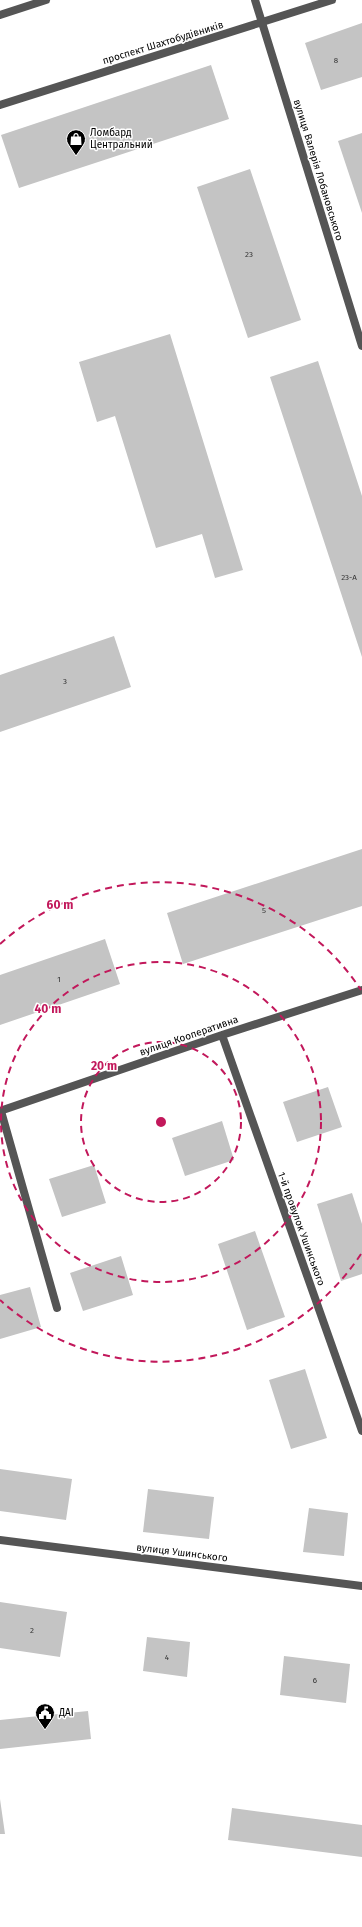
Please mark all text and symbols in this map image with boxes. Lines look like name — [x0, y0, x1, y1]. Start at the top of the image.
street label: проспект Шахтобудівників — [101, 18, 225, 67]
house number: 8 — [334, 56, 339, 65]
street label: вулиця Валерія Лобановського — [291, 97, 346, 242]
place label: Ломбард Центральний — [90, 127, 153, 151]
shop icon: Ломбард Центральний — [65, 128, 87, 156]
house number: 23 — [245, 250, 253, 259]
house number: 23-А — [341, 573, 357, 582]
house number: 3 — [63, 677, 67, 686]
text: 60 m — [47, 898, 73, 912]
house number: 5 — [262, 906, 266, 915]
house number: 1 — [57, 975, 61, 984]
text: 40 m — [35, 1002, 61, 1016]
street label: вулиця Кооперативна — [138, 1013, 240, 1059]
text: 20 m — [91, 1059, 117, 1073]
centre of rings — [154, 1115, 168, 1129]
street label: 1-й провулок Ушинського — [275, 1170, 327, 1288]
street label: вулиця Ушинського — [136, 1541, 228, 1565]
house number: 2 — [30, 1626, 34, 1635]
house number: 4 — [165, 1653, 170, 1662]
house number: 6 — [313, 1676, 317, 1685]
public building icon: ДАІ — [34, 1702, 56, 1730]
place label: ДАІ — [58, 1707, 74, 1719]

